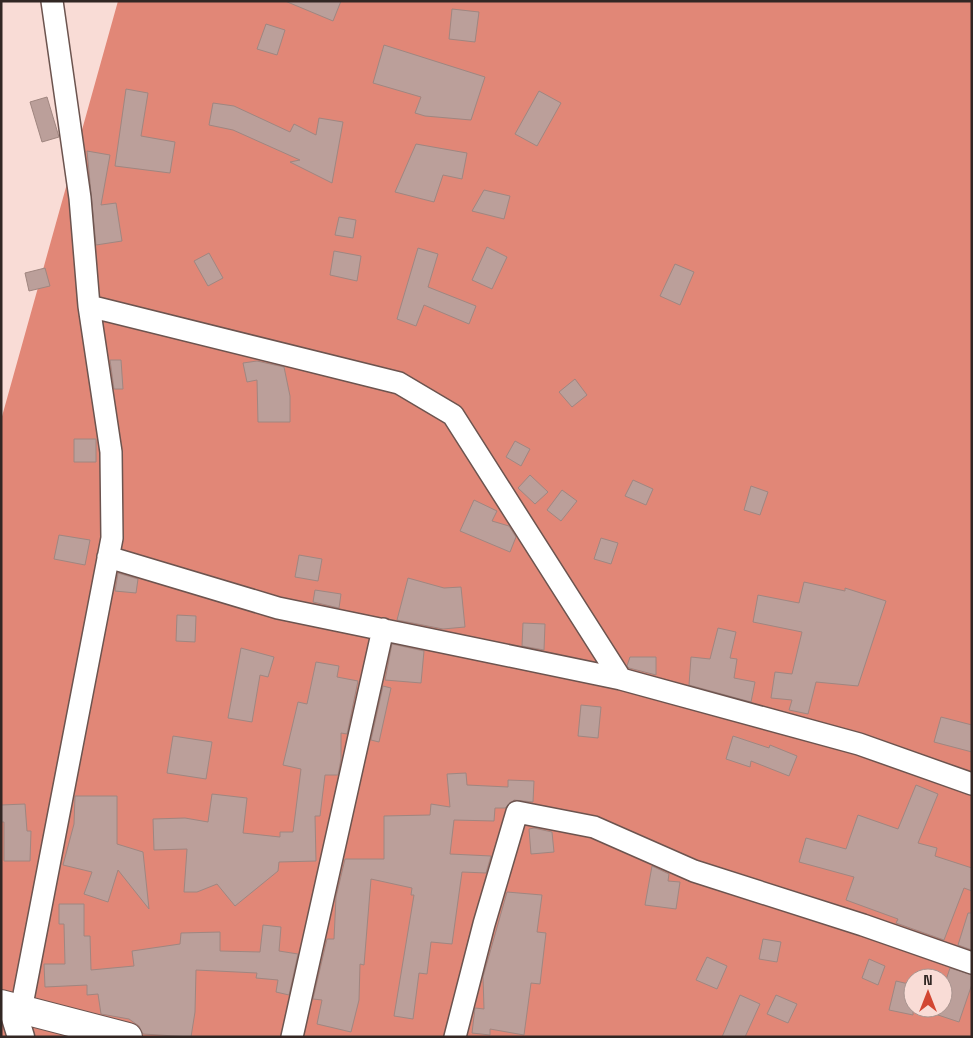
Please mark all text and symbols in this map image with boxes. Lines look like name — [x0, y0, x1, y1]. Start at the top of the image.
north arrow — [903, 968, 953, 1018]
text: N — [923, 971, 933, 989]

